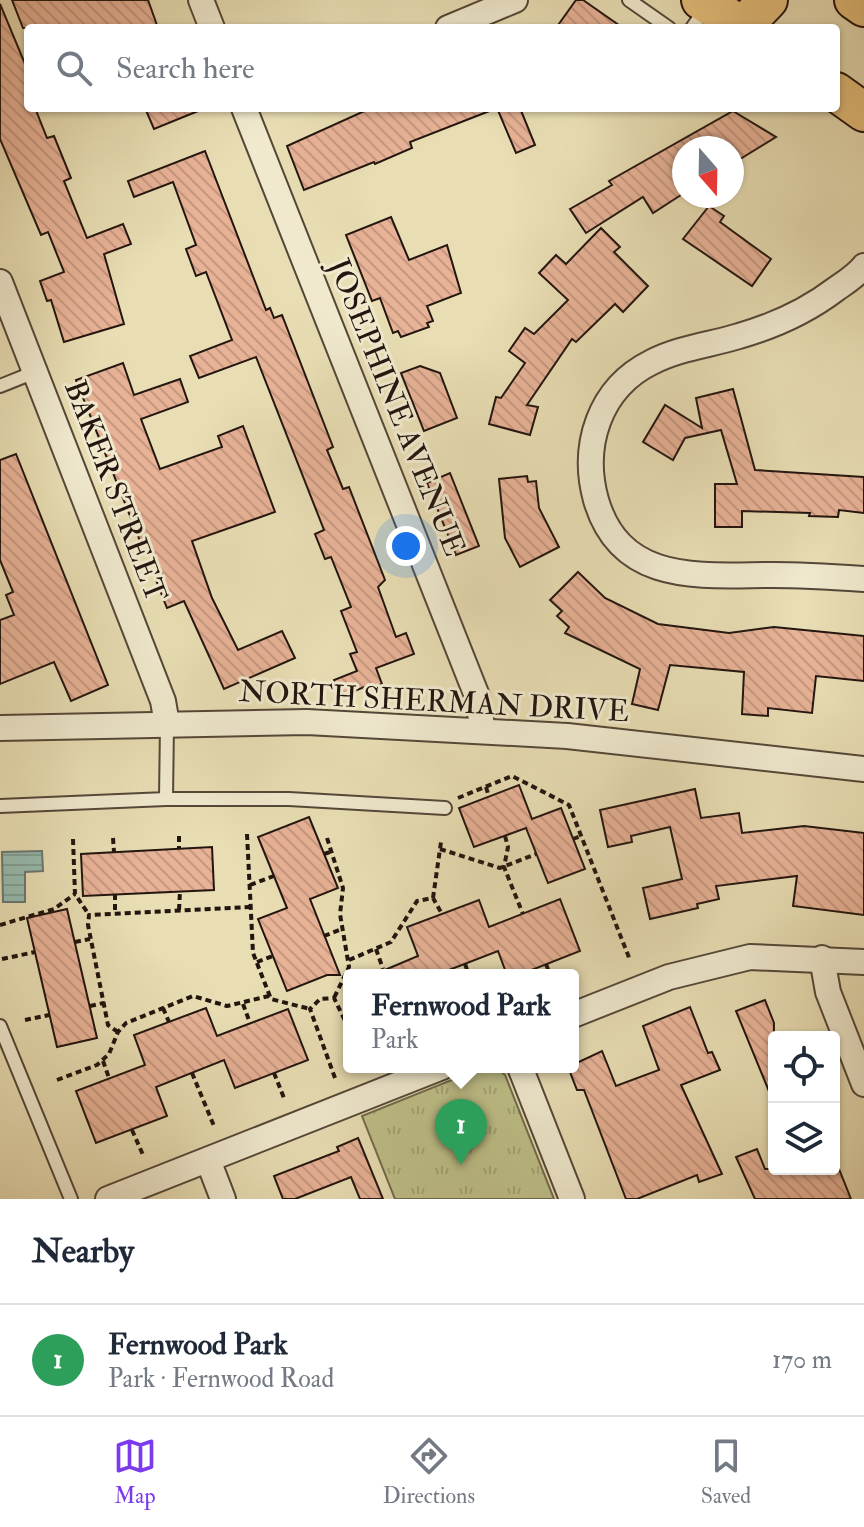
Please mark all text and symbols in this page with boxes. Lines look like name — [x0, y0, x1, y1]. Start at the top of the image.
search box — [24, 24, 840, 112]
icon: search — [52, 46, 96, 90]
text: Search here — [116, 50, 255, 87]
north arrow — [672, 136, 744, 208]
street label: JOSEPHINE AVENUE — [320, 252, 473, 561]
street label: BAKER STREET — [56, 375, 175, 608]
your location — [386, 526, 426, 566]
street label: NORTH SHERMAN DRIVE — [238, 673, 630, 730]
popup — [343, 969, 579, 1073]
text: Fernwood Park — [371, 987, 551, 1024]
text: Park — [371, 1024, 418, 1056]
map controls — [768, 1031, 840, 1175]
button: locate — [768, 1031, 840, 1103]
pin: 1 — [435, 1099, 487, 1165]
button: layers — [768, 1103, 840, 1175]
text: Nearby — [32, 1230, 134, 1273]
text: Fernwood Park — [108, 1326, 288, 1363]
text: 1 — [53, 1344, 63, 1376]
text: 170 m — [772, 1344, 832, 1376]
text: Park · Fernwood Road — [108, 1363, 334, 1395]
tab: Map — [113, 1434, 157, 1510]
tab: Directions — [383, 1434, 475, 1510]
tab: Saved — [701, 1434, 751, 1510]

